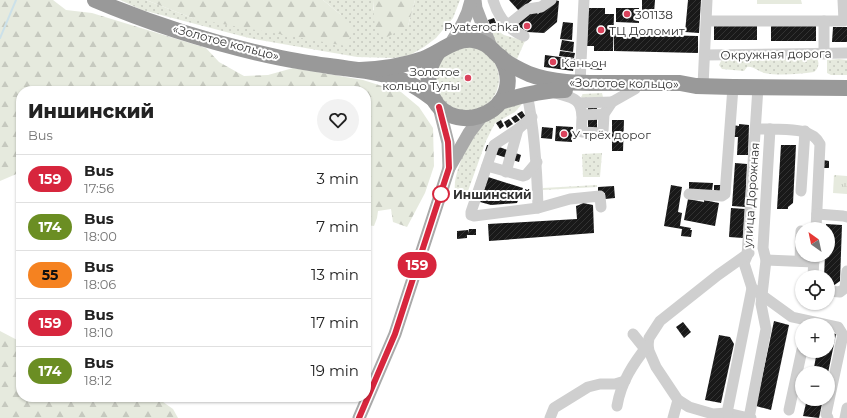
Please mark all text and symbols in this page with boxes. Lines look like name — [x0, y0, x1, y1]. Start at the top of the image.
place label: 301138 — [635, 7, 673, 22]
marker: 301138 — [622, 9, 632, 19]
place label: Pyaterochka — [444, 19, 519, 34]
street label: «Золотое кольцо» — [171, 21, 281, 63]
marker: Pyaterochka — [522, 21, 532, 31]
place label: ТЦ Доломит — [609, 23, 685, 38]
marker: ТЦ Доломит — [596, 25, 606, 35]
street label: Окружная дорога — [720, 46, 832, 62]
place label: Каньон — [561, 55, 607, 70]
marker: Каньон — [548, 57, 558, 67]
place label: Золотое кольцо Тулы — [382, 64, 460, 93]
marker: Золотое кольцо Тулы — [463, 73, 473, 83]
street label: «Золотое кольцо» — [569, 75, 679, 91]
button: heart — [317, 99, 359, 141]
text: Иншинский — [28, 100, 154, 123]
text: Bus — [28, 127, 53, 143]
place label: У трёх дорог — [572, 127, 651, 142]
marker: У трёх дорог — [559, 129, 569, 139]
street label: улица Дорожная — [740, 142, 762, 249]
text: Bus — [84, 161, 114, 180]
text: 3 min — [317, 169, 359, 188]
text: 159 — [39, 170, 61, 188]
text: 17:56 — [84, 180, 114, 196]
marker: Иншинский — [432, 185, 450, 203]
place label: Иншинский — [453, 187, 532, 202]
text: Bus — [84, 209, 114, 228]
text: 7 min — [316, 217, 359, 236]
text: 174 — [39, 218, 61, 236]
north arrow — [795, 222, 835, 262]
map controls — [795, 222, 835, 406]
text: 18:00 — [84, 228, 117, 244]
line badge: 159 — [394, 252, 440, 278]
text: 159 — [406, 256, 428, 274]
text: Bus — [84, 257, 114, 276]
text: 13 min — [311, 265, 359, 284]
text: 55 — [42, 266, 58, 284]
button: locate — [795, 270, 835, 310]
text: 18:06 — [84, 276, 116, 292]
text: Bus — [84, 305, 114, 324]
text: 17 min — [311, 313, 359, 332]
text: 159 — [39, 314, 61, 332]
button: + — [795, 318, 835, 358]
text: 18:10 — [84, 324, 113, 340]
text: Bus — [84, 353, 114, 372]
text: 19 min — [310, 361, 359, 380]
text: 174 — [39, 362, 61, 380]
button: − — [795, 366, 835, 406]
text: 18:12 — [84, 372, 112, 388]

